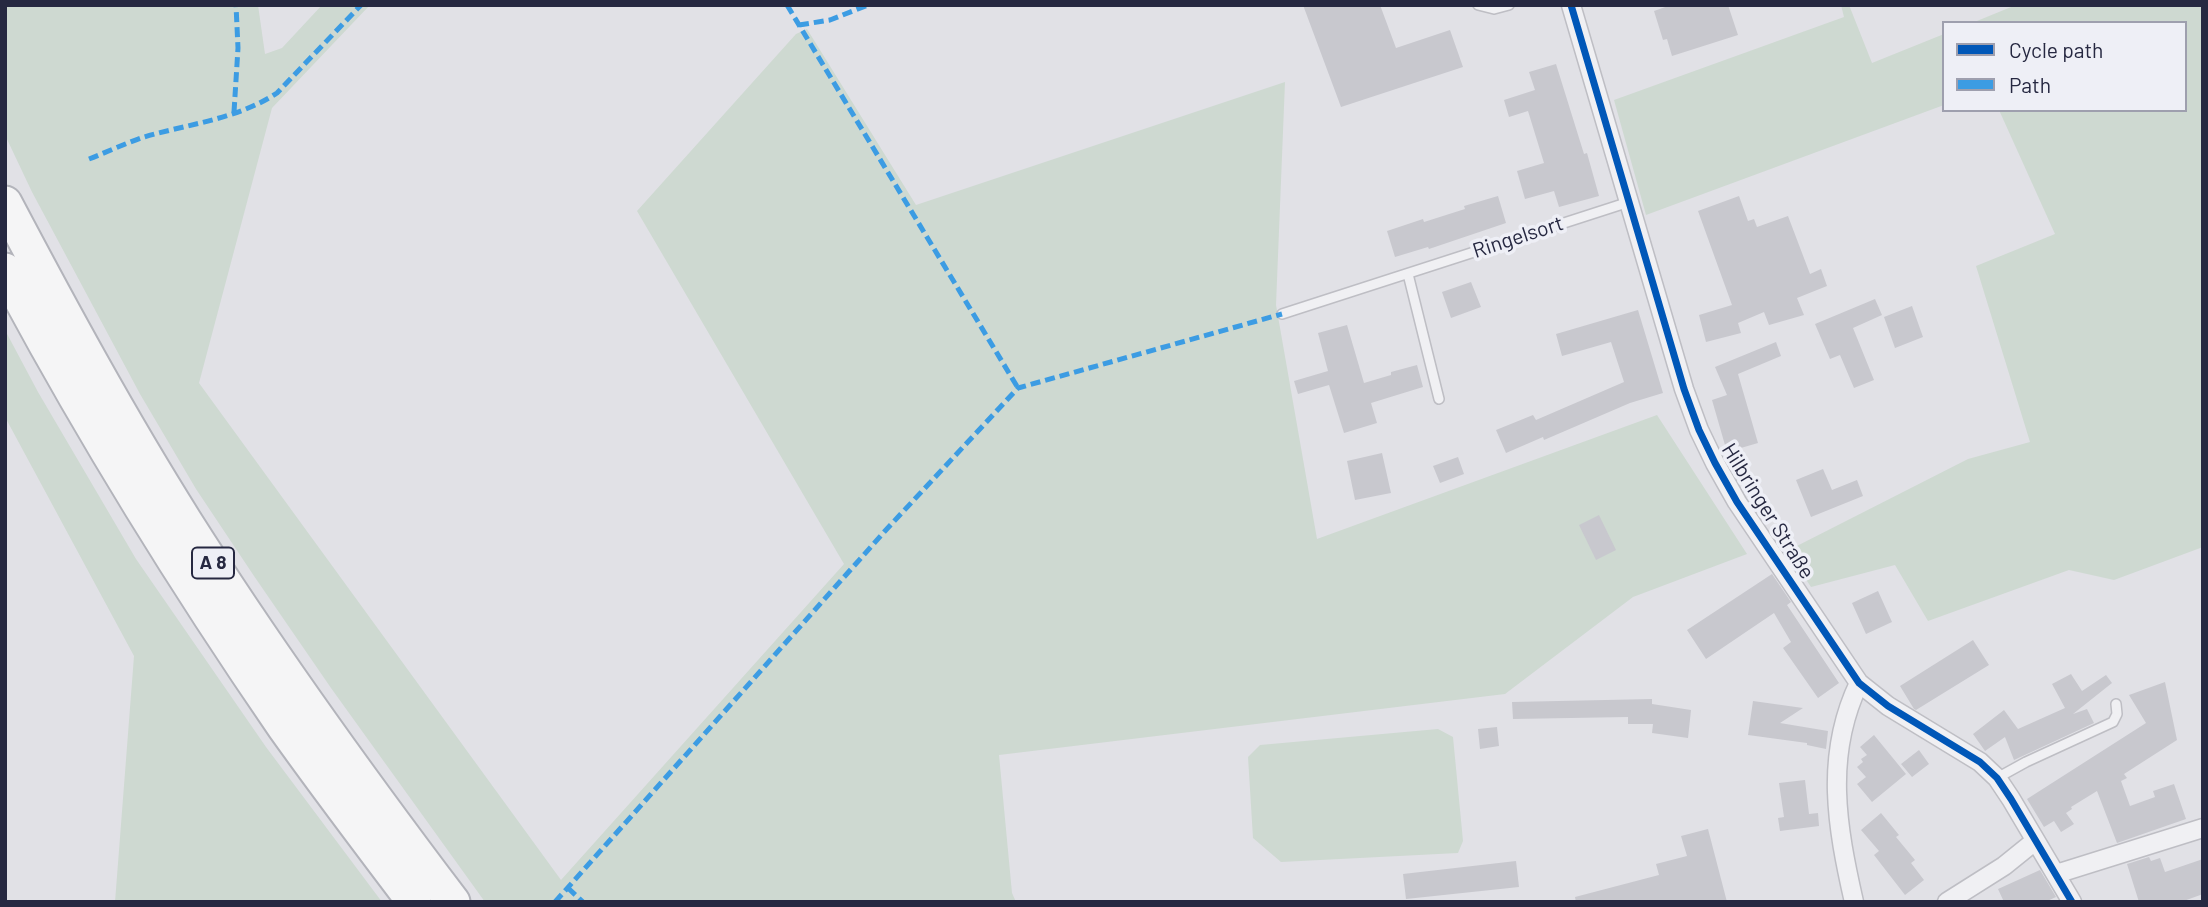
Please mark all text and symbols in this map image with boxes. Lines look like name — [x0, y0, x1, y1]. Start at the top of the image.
legend — [1942, 21, 2187, 112]
text: Cycle path — [2009, 37, 2103, 62]
text: Path — [2009, 72, 2051, 97]
street label: Ringelsort — [1469, 211, 1567, 263]
street label: Hilbringer Straße — [1716, 439, 1820, 583]
road number: A 8 — [192, 548, 234, 578]

